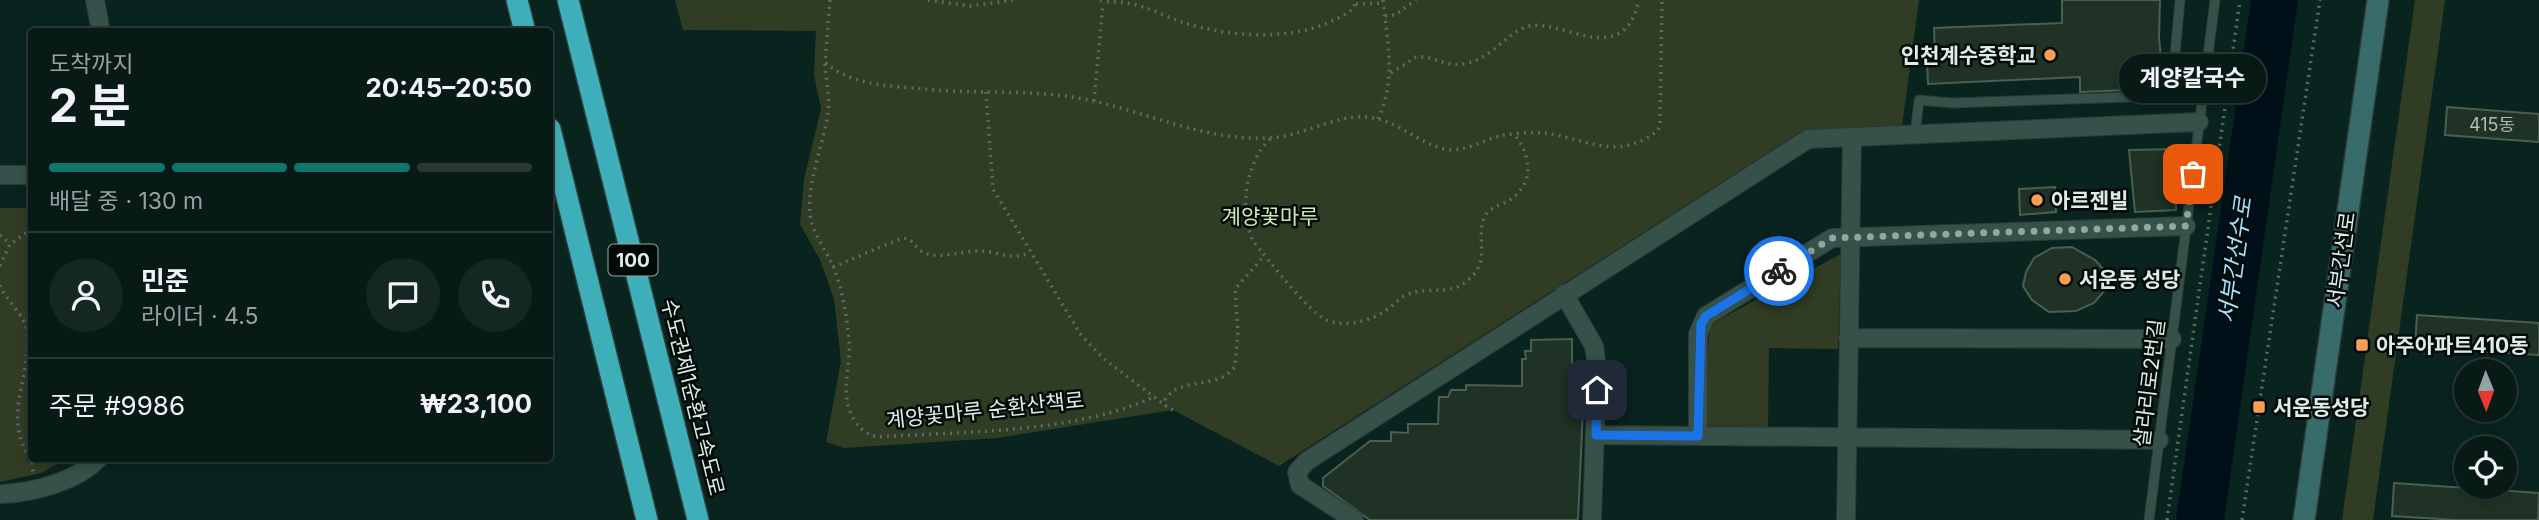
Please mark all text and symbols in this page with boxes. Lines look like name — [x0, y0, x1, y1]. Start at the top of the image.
place label: 인천계수중학교 — [1901, 43, 2036, 68]
marker: 인천계수중학교 — [2042, 47, 2058, 63]
text: 도착까지 — [49, 50, 134, 78]
callout: 계양칼국수 — [2120, 55, 2266, 104]
text: 계양칼국수 — [2140, 64, 2245, 92]
text: 20:45–20:50 — [365, 72, 532, 103]
text: 2 분 — [49, 77, 131, 133]
house number: 415동 — [2469, 114, 2515, 135]
pin — [2163, 144, 2223, 204]
icon: bag — [2174, 155, 2212, 193]
text: 배달 중 · 130 m — [49, 187, 203, 215]
place label: 아르젠빌 — [2051, 188, 2128, 213]
marker: 아르젠빌 — [2029, 192, 2045, 208]
water label: 서부간선수로 — [2212, 193, 2258, 325]
park label: 계양꽃마루 — [1222, 204, 1318, 229]
street label: 서부간선로 — [2322, 210, 2360, 310]
courier — [1744, 236, 1814, 306]
road number: 100 — [608, 244, 658, 276]
icon: bike — [1760, 252, 1798, 290]
button: person — [49, 258, 123, 332]
button: chat — [366, 258, 440, 332]
button: phone — [458, 258, 532, 332]
text: 민준 — [141, 265, 189, 296]
place label: 서운동 성당 — [2079, 267, 2181, 292]
marker: 서운동 성당 — [2057, 271, 2073, 287]
street label: 수도권제1순환고속도로 — [656, 296, 730, 498]
text: 라이더 · 4.5 — [141, 302, 258, 330]
street label: 살라리로2번길 — [2129, 318, 2169, 448]
place label: 아주아파트410동 — [2376, 333, 2529, 358]
marker: 아주아파트410동 — [2354, 337, 2370, 353]
north arrow — [2454, 359, 2516, 422]
map controls — [2454, 359, 2517, 499]
pin — [1567, 360, 1627, 420]
icon: home — [1578, 371, 1616, 409]
street label: 계양꽃마루 순환산책로 — [885, 387, 1085, 433]
text: ₩23,100 — [420, 388, 532, 419]
text: 주문 #9986 — [49, 390, 185, 421]
place label: 서운동성당 — [2273, 395, 2370, 420]
marker: 서운동성당 — [2251, 399, 2267, 415]
button: locate — [2454, 436, 2517, 499]

